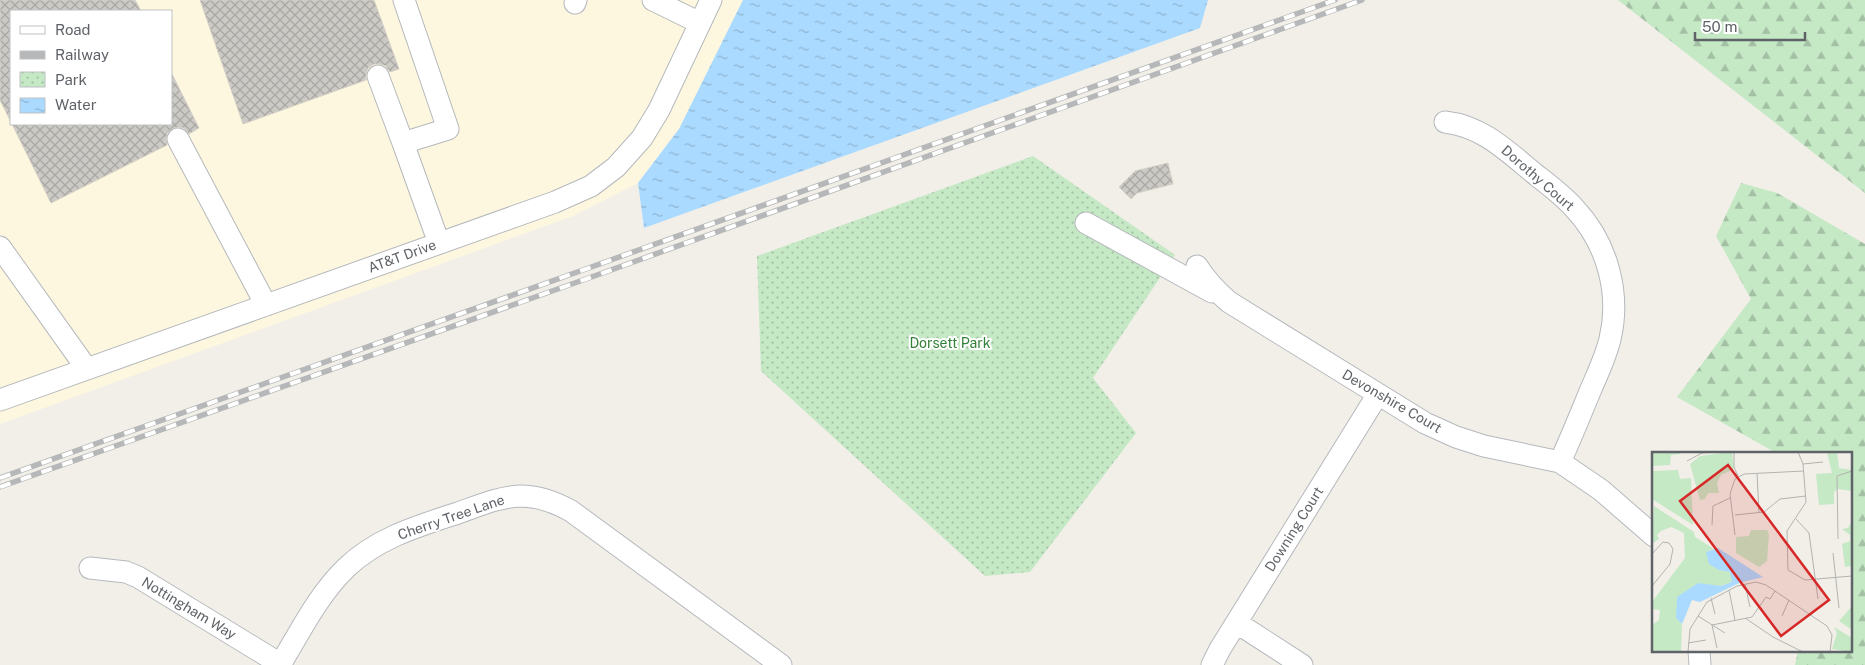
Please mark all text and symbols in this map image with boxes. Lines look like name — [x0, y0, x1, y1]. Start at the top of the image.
legend — [10, 10, 172, 125]
scale bar — [1695, 10, 1805, 42]
text: 50 m — [1702, 18, 1737, 35]
text: Road — [55, 21, 91, 38]
text: Railway — [55, 46, 109, 63]
text: Park — [55, 71, 87, 88]
text: Water — [55, 96, 97, 113]
street label: Dorothy Court — [1498, 142, 1578, 214]
street label: AT&T Drive — [366, 236, 438, 276]
park label: Dorsett Park — [909, 335, 991, 351]
street label: Devonshire Court — [1339, 366, 1445, 436]
inset map — [1652, 452, 1852, 652]
street label: Downing Court — [1262, 484, 1326, 574]
street label: Cherry Tree Lane — [396, 491, 506, 543]
street label: Nottingham Way — [139, 574, 240, 643]

